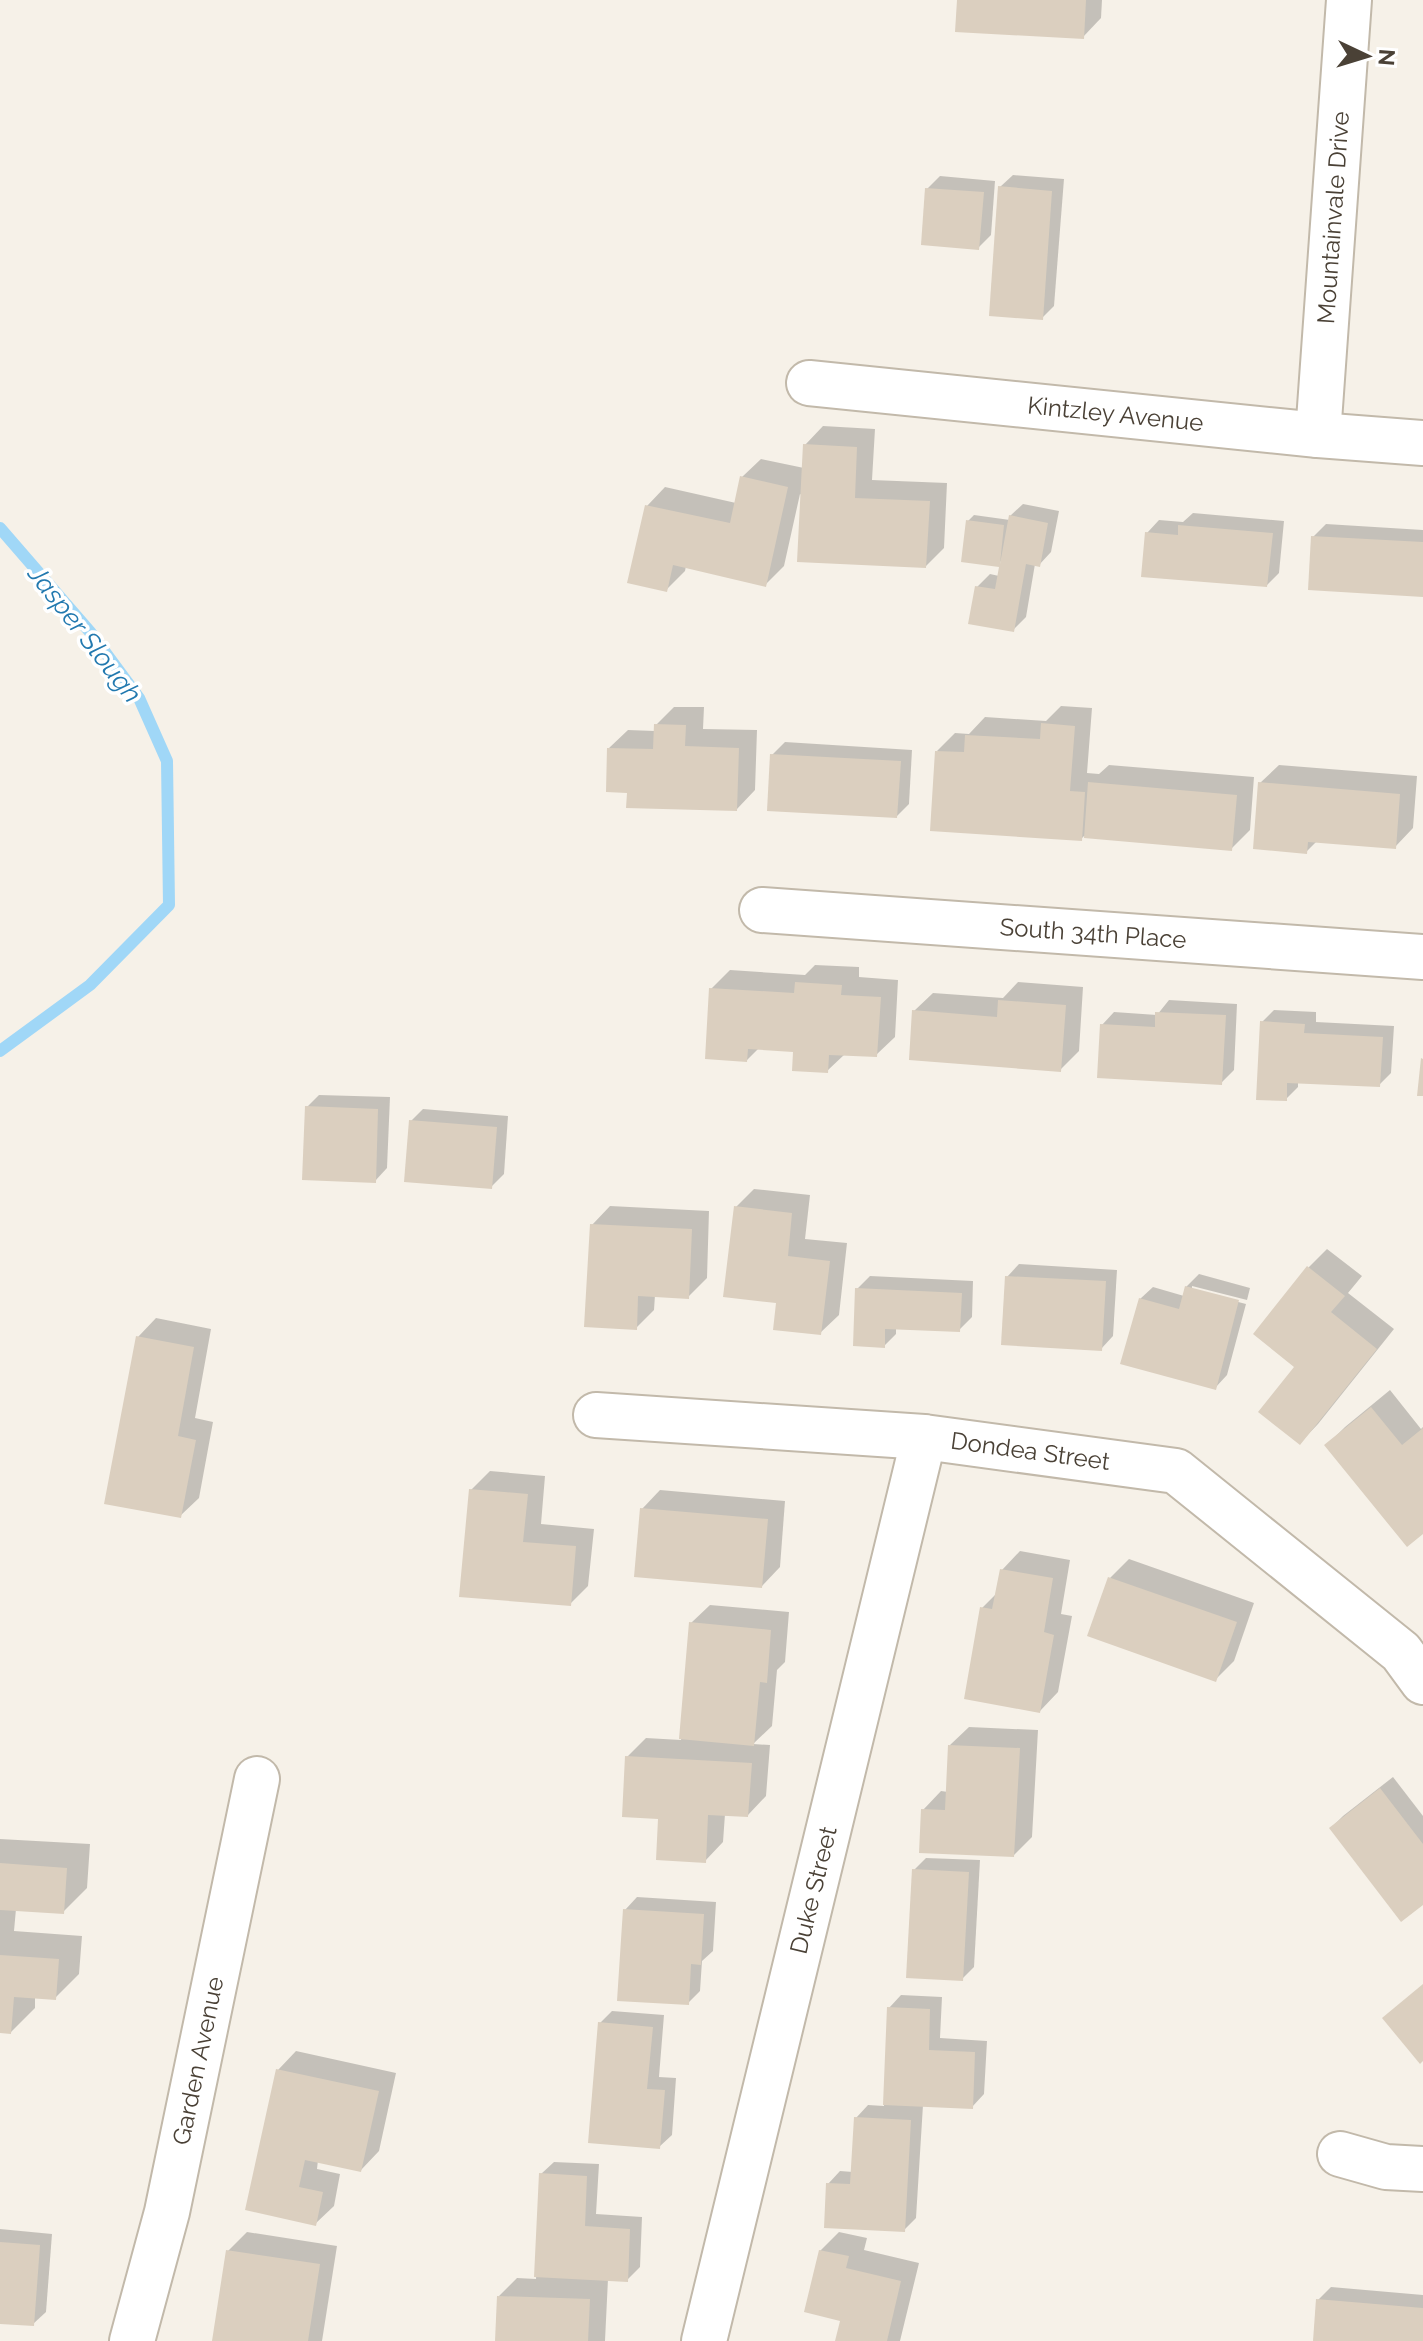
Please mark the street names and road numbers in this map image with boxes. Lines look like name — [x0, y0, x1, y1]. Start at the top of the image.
street label: Mountainvale Drive — [1311, 110, 1355, 325]
street label: Kintzley Avenue — [1026, 390, 1205, 437]
street label: South 34th Place — [999, 912, 1188, 954]
street label: Dondea Street — [949, 1426, 1112, 1476]
street label: Duke Street — [784, 1823, 843, 1957]
street label: Garden Avenue — [166, 1974, 230, 2147]

